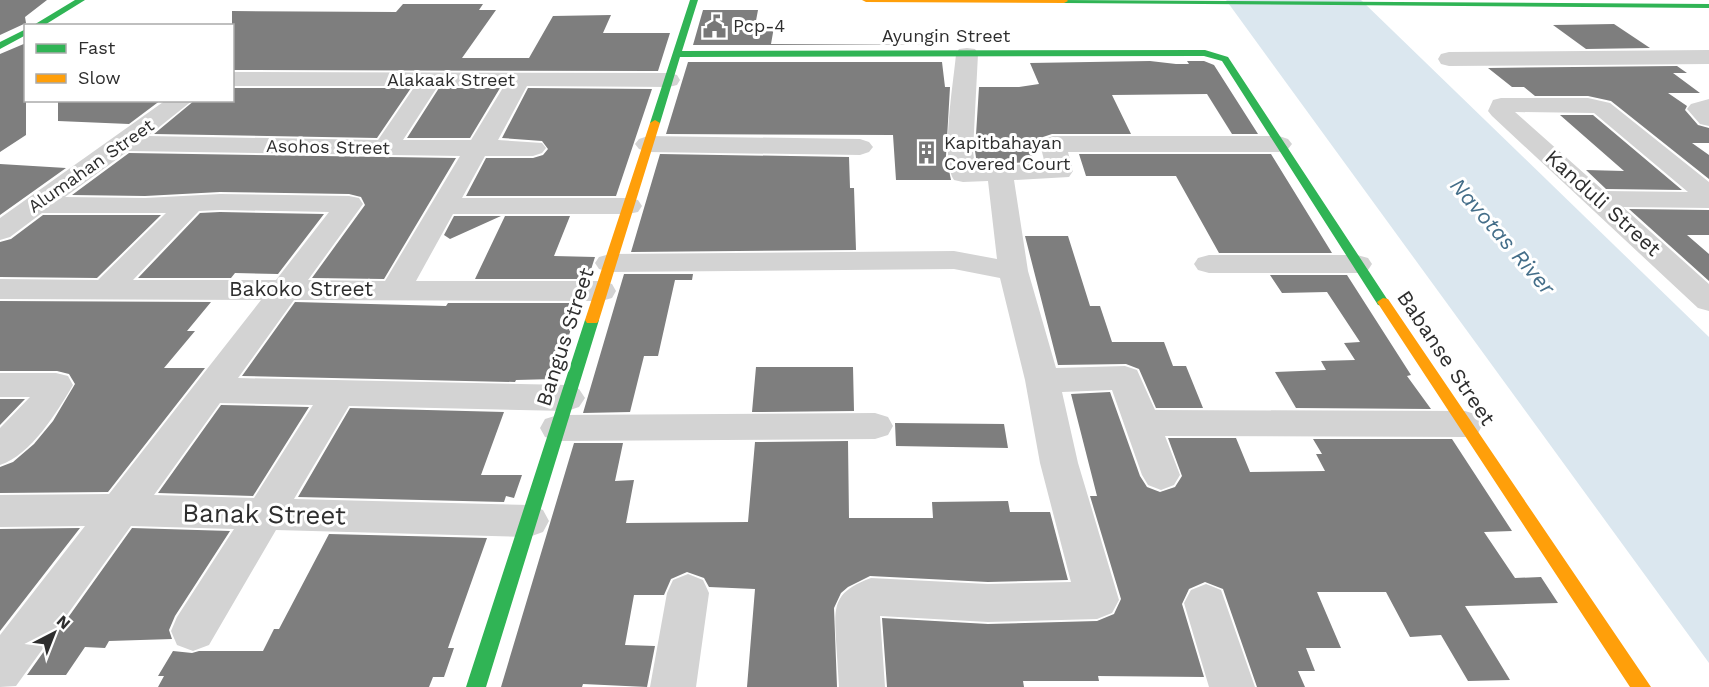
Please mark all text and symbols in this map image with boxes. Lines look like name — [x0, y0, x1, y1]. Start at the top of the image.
public building icon: Pcp-4 — [702, 13, 728, 39]
place label: Pcp-4 — [733, 15, 785, 36]
legend — [24, 24, 234, 102]
street label: Ayungin Street — [882, 25, 1011, 46]
text: Fast — [78, 37, 116, 58]
text: Slow — [78, 67, 121, 88]
street label: Alakaak Street — [387, 69, 516, 90]
street label: Alumahan Street — [24, 114, 158, 217]
place label: Kapitbahayan Covered Court — [944, 132, 1071, 174]
street label: Asohos Street — [266, 135, 391, 158]
building icon: Kapitbahayan Covered Court — [913, 140, 939, 166]
street label: Kanduli Street — [1540, 144, 1666, 261]
water label: Navotas River — [1445, 173, 1561, 301]
street label: Bangus Street — [530, 264, 599, 409]
street label: Bakoko Street — [229, 276, 373, 301]
street label: Babanse Street — [1392, 286, 1501, 430]
street label: Banak Street — [182, 498, 346, 530]
north arrow — [24, 603, 84, 663]
text: N — [53, 611, 74, 633]

